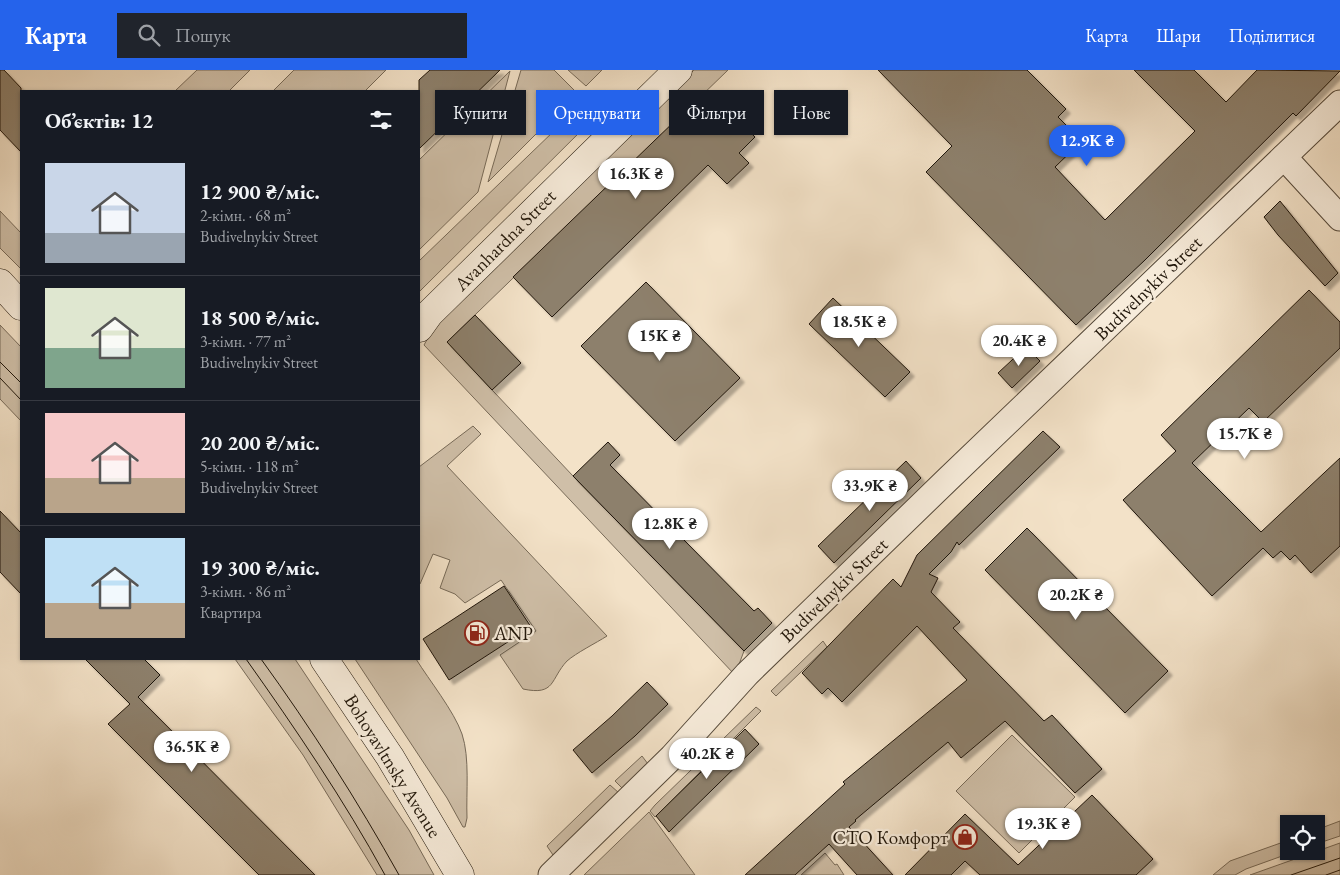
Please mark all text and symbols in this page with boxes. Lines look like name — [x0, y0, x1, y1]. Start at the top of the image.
search box — [117, 13, 467, 58]
text: Карта — [25, 20, 87, 51]
icon: search — [135, 21, 163, 49]
text: Пошук — [175, 23, 231, 48]
text: Карта — [1085, 24, 1128, 47]
text: Шари — [1156, 24, 1201, 47]
text: Поділитися — [1229, 24, 1315, 47]
chip: Купити — [435, 90, 526, 135]
chip: Орендувати — [536, 90, 659, 135]
chip: Фільтри — [669, 90, 764, 135]
chip: Нове — [774, 90, 848, 135]
icon: filters — [367, 106, 395, 134]
text: Об’єктів: 12 — [45, 107, 153, 134]
pin: 12.9K ₴ — [1041, 124, 1133, 167]
text: 12.9K ₴ — [1060, 130, 1114, 151]
pin: 16.3K ₴ — [590, 158, 682, 200]
text: 16.3K ₴ — [609, 163, 663, 184]
text: 12 900 ₴/міс. — [200, 178, 320, 205]
icon: home — [85, 183, 145, 243]
street label: Avanhardna Street — [448, 184, 561, 297]
text: 2-кімн. · 68 m² — [200, 205, 291, 226]
text: Budivelnykiv Street — [200, 226, 318, 247]
street label: Budivelnykiv Street — [1089, 230, 1207, 346]
text: 18 500 ₴/міс. — [200, 304, 320, 331]
pin: 18.5K ₴ — [813, 306, 905, 348]
icon: home — [85, 308, 145, 368]
text: 18.5K ₴ — [832, 311, 886, 332]
pin: 15K ₴ — [625, 320, 695, 362]
pin: 20.4K ₴ — [973, 324, 1065, 367]
text: 15K ₴ — [639, 325, 681, 346]
text: 20.4K ₴ — [992, 330, 1046, 351]
text: 3-кімн. · 77 m² — [200, 331, 291, 352]
text: Budivelnykiv Street — [200, 352, 318, 373]
pin: 15.7K ₴ — [1199, 418, 1291, 460]
text: 15.7K ₴ — [1218, 423, 1272, 444]
text: 20 200 ₴/міс. — [200, 429, 320, 456]
icon: home — [85, 433, 145, 493]
text: 5-кімн. · 118 m² — [200, 456, 299, 477]
pin: 33.9K ₴ — [824, 470, 916, 512]
text: 33.9K ₴ — [843, 475, 897, 496]
text: Budivelnykiv Street — [200, 477, 318, 498]
pin: 12.8K ₴ — [624, 508, 716, 550]
text: 12.8K ₴ — [643, 513, 697, 534]
street label: Budivelnykiv Street — [775, 532, 893, 648]
text: 19 300 ₴/міс. — [200, 554, 320, 581]
icon: home — [85, 558, 145, 618]
pin: 20.2K ₴ — [1030, 578, 1122, 621]
text: 3-кімн. · 86 m² — [200, 581, 291, 602]
text: 20.2K ₴ — [1049, 584, 1103, 605]
text: Квартира — [200, 602, 261, 623]
fuel station icon: ANP — [464, 620, 490, 646]
place label: ANP — [493, 621, 533, 646]
street label: Bohoyavltnsky Avenue — [339, 689, 447, 843]
pin: 36.5K ₴ — [146, 730, 238, 773]
text: 36.5K ₴ — [165, 736, 219, 757]
pin: 40.2K ₴ — [661, 738, 753, 780]
text: 40.2K ₴ — [680, 743, 734, 764]
pin: 19.3K ₴ — [997, 808, 1089, 850]
text: 19.3K ₴ — [1016, 813, 1070, 834]
map controls — [1280, 815, 1325, 860]
button: locate — [1280, 815, 1325, 860]
shop icon: СТО Комфорт — [952, 824, 978, 850]
place label: СТО Комфорт — [832, 825, 948, 850]

